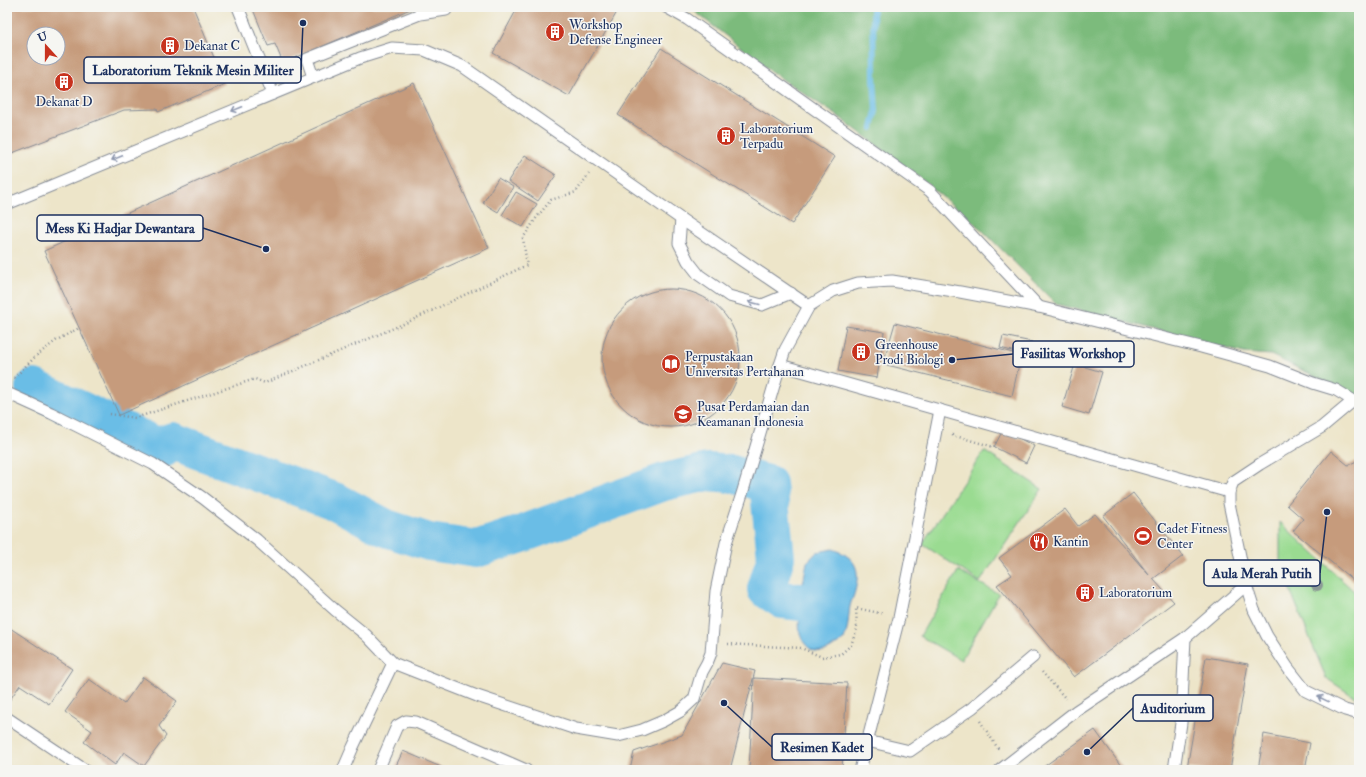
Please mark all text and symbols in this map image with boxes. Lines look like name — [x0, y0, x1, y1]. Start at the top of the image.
place label: Workshop Defense Engineer — [568, 17, 662, 48]
building icon: Workshop Defense Engineer — [544, 21, 566, 43]
north arrow — [26, 26, 66, 66]
text: U — [36, 29, 50, 45]
building icon: Dekanat C — [159, 35, 181, 57]
place label: Dekanat C — [184, 38, 240, 54]
callout: Laboratorium Teknik Mesin Militer — [84, 57, 301, 83]
text: Laboratorium Teknik Mesin Militer — [92, 62, 294, 79]
building icon: Dekanat D — [53, 71, 75, 93]
place label: Dekanat D — [35, 94, 93, 110]
one-way arrow — [231, 105, 243, 113]
place label: Laboratorium Terpadu — [740, 121, 813, 153]
building icon: Laboratorium Terpadu — [715, 125, 737, 147]
one-way arrow — [111, 155, 123, 163]
callout: Mess Ki Hadjar Dewantara — [37, 215, 203, 241]
text: Mess Ki Hadjar Dewantara — [44, 220, 196, 237]
one-way arrow — [748, 299, 761, 306]
place label: Greenhouse Prodi Biologi — [875, 337, 944, 368]
building icon: Greenhouse Prodi Biologi — [850, 341, 872, 363]
callout: Fasilitas Workshop — [1013, 341, 1134, 367]
text: Fasilitas Workshop — [1020, 345, 1126, 363]
place label: Perpustakaan Universitas Pertahanan — [685, 349, 804, 380]
library icon: Perpustakaan Universitas Pertahanan — [660, 353, 682, 375]
place label: Pusat Perdamaian dan Keamanan Indonesia — [697, 399, 810, 430]
school or university icon: Pusat Perdamaian dan Keamanan Indonesia — [672, 403, 694, 425]
place label: Cadet Fitness Center — [1157, 521, 1228, 552]
sports icon: Cadet Fitness Center — [1132, 525, 1154, 547]
restaurant icon: Kantin — [1028, 531, 1050, 553]
place label: Kantin — [1053, 534, 1089, 550]
callout: Aula Merah Putih — [1204, 560, 1320, 586]
text: Aula Merah Putih — [1211, 565, 1313, 582]
building icon: Laboratorium — [1074, 582, 1096, 604]
place label: Laboratorium — [1099, 585, 1172, 601]
callout: Auditorium — [1133, 695, 1213, 721]
one-way arrow — [1317, 695, 1329, 702]
text: Auditorium — [1140, 700, 1206, 717]
callout: Resimen Kadet — [772, 734, 872, 760]
text: Resimen Kadet — [780, 739, 864, 756]

